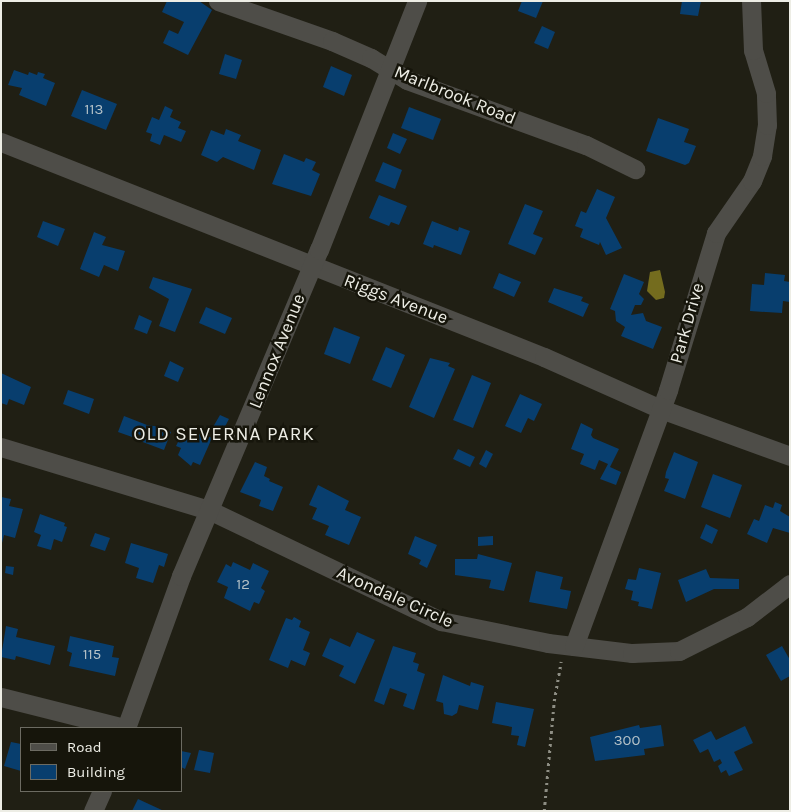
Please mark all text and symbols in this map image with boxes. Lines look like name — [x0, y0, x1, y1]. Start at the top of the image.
street label: Marlbrook Road — [391, 61, 519, 129]
house number: 113 — [85, 101, 103, 119]
street label: Riggs Avenue — [341, 269, 451, 329]
street label: Park Drive — [665, 280, 709, 366]
street label: Lennox Avenue — [244, 290, 310, 412]
district label: OLD SEVERNA PARK — [131, 424, 317, 446]
street label: Avondale Circle — [333, 562, 457, 632]
house number: 12 — [236, 576, 250, 594]
house number: 115 — [83, 646, 101, 664]
legend — [20, 727, 182, 792]
house number: 300 — [614, 732, 640, 750]
text: Road — [67, 738, 102, 756]
text: Building — [67, 763, 125, 781]

